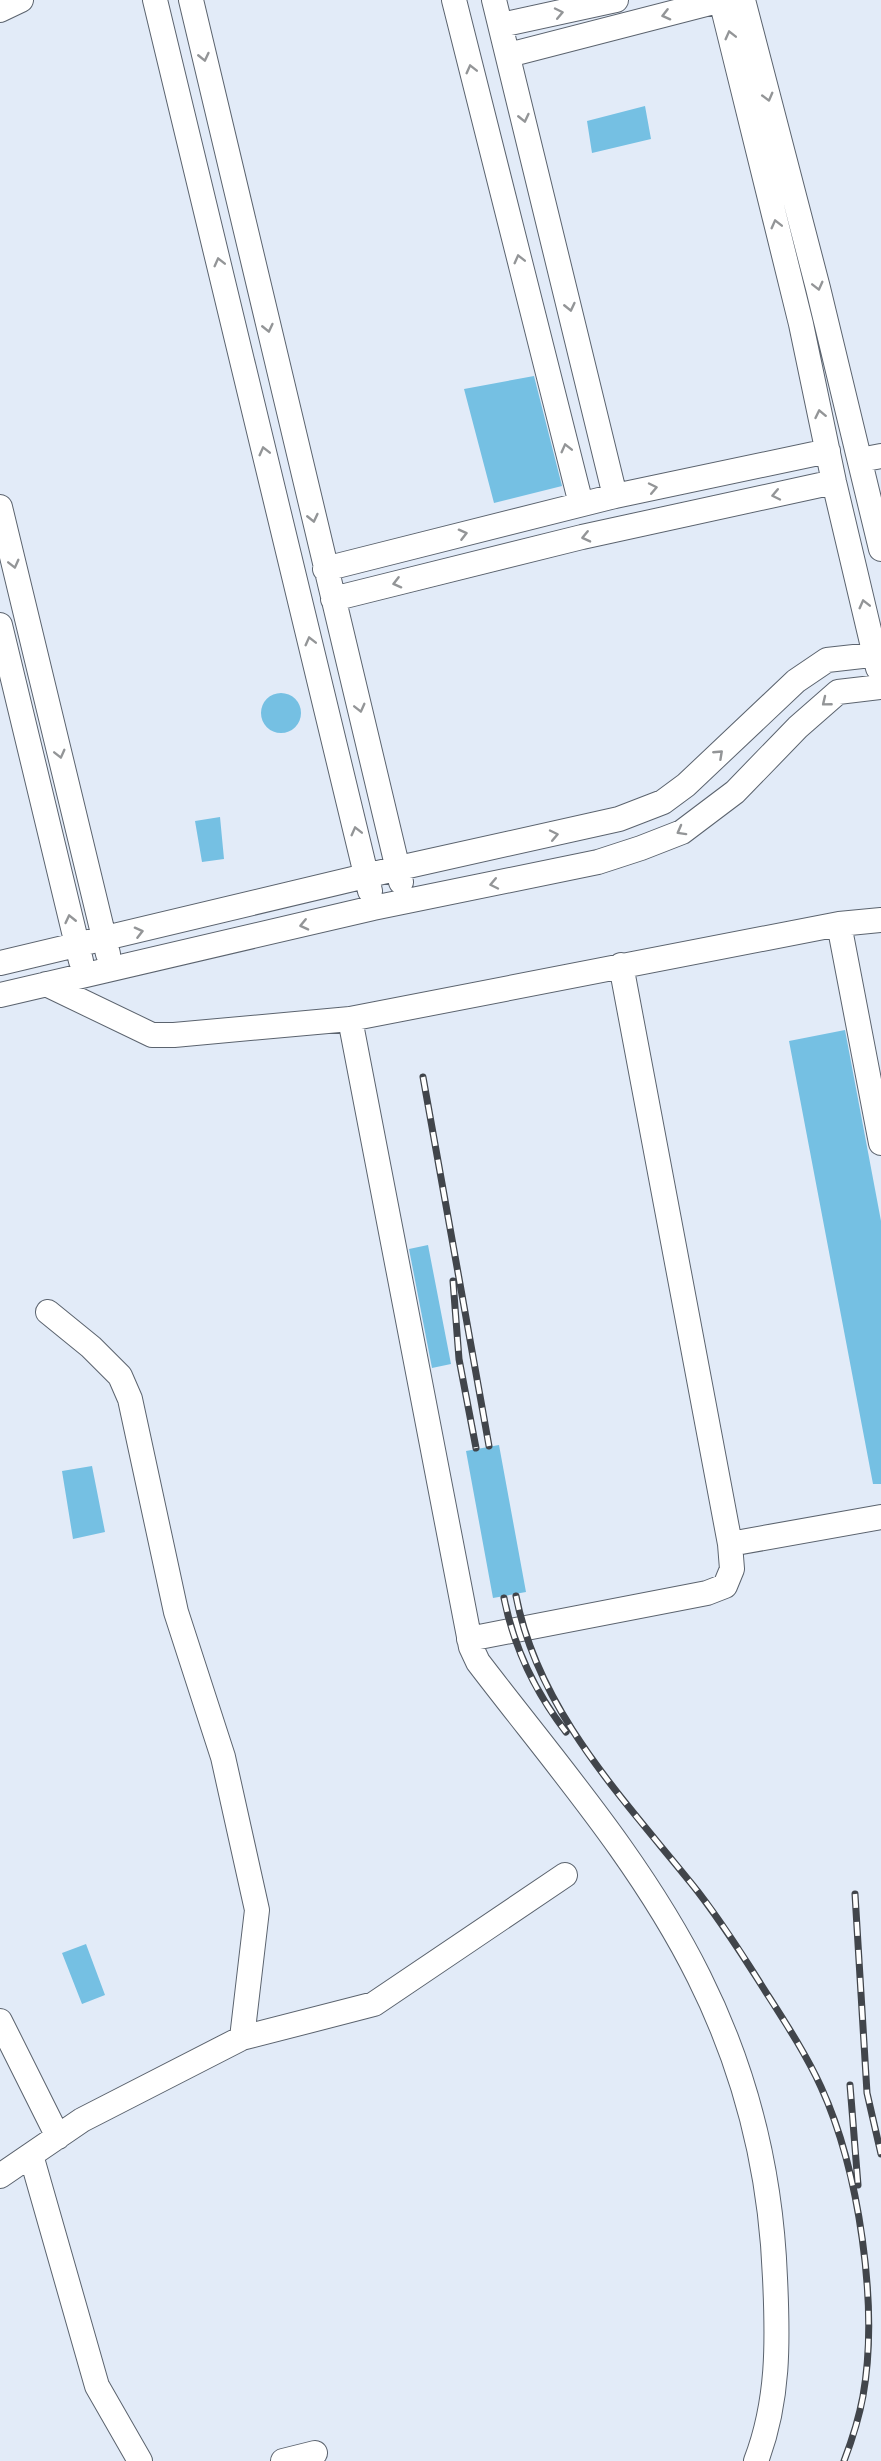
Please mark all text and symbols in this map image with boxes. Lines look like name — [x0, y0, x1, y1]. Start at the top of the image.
one-way arrow — [553, 7, 563, 20]
one-way arrow — [661, 7, 671, 20]
one-way arrow — [724, 30, 737, 40]
one-way arrow — [197, 52, 210, 62]
one-way arrow — [466, 65, 479, 75]
one-way arrow — [761, 92, 774, 102]
one-way arrow — [517, 113, 530, 123]
one-way arrow — [771, 220, 784, 230]
one-way arrow — [513, 254, 526, 264]
one-way arrow — [213, 257, 226, 267]
one-way arrow — [810, 281, 823, 291]
one-way arrow — [562, 302, 575, 312]
one-way arrow — [261, 323, 274, 333]
one-way arrow — [814, 410, 827, 420]
one-way arrow — [561, 443, 574, 453]
one-way arrow — [259, 447, 272, 457]
one-way arrow — [648, 482, 658, 495]
one-way arrow — [772, 487, 782, 500]
one-way arrow — [306, 513, 319, 523]
one-way arrow — [458, 528, 468, 541]
one-way arrow — [581, 529, 591, 542]
one-way arrow — [6, 559, 19, 569]
one-way arrow — [392, 576, 402, 589]
one-way arrow — [858, 600, 871, 610]
one-way arrow — [305, 636, 318, 646]
one-way arrow — [822, 695, 833, 706]
one-way arrow — [352, 702, 365, 712]
one-way arrow — [52, 749, 65, 759]
one-way arrow — [713, 750, 723, 761]
one-way arrow — [677, 824, 687, 835]
one-way arrow — [350, 826, 363, 836]
one-way arrow — [549, 830, 559, 843]
one-way arrow — [489, 876, 499, 889]
one-way arrow — [65, 914, 78, 924]
one-way arrow — [299, 917, 309, 930]
one-way arrow — [134, 926, 144, 939]

